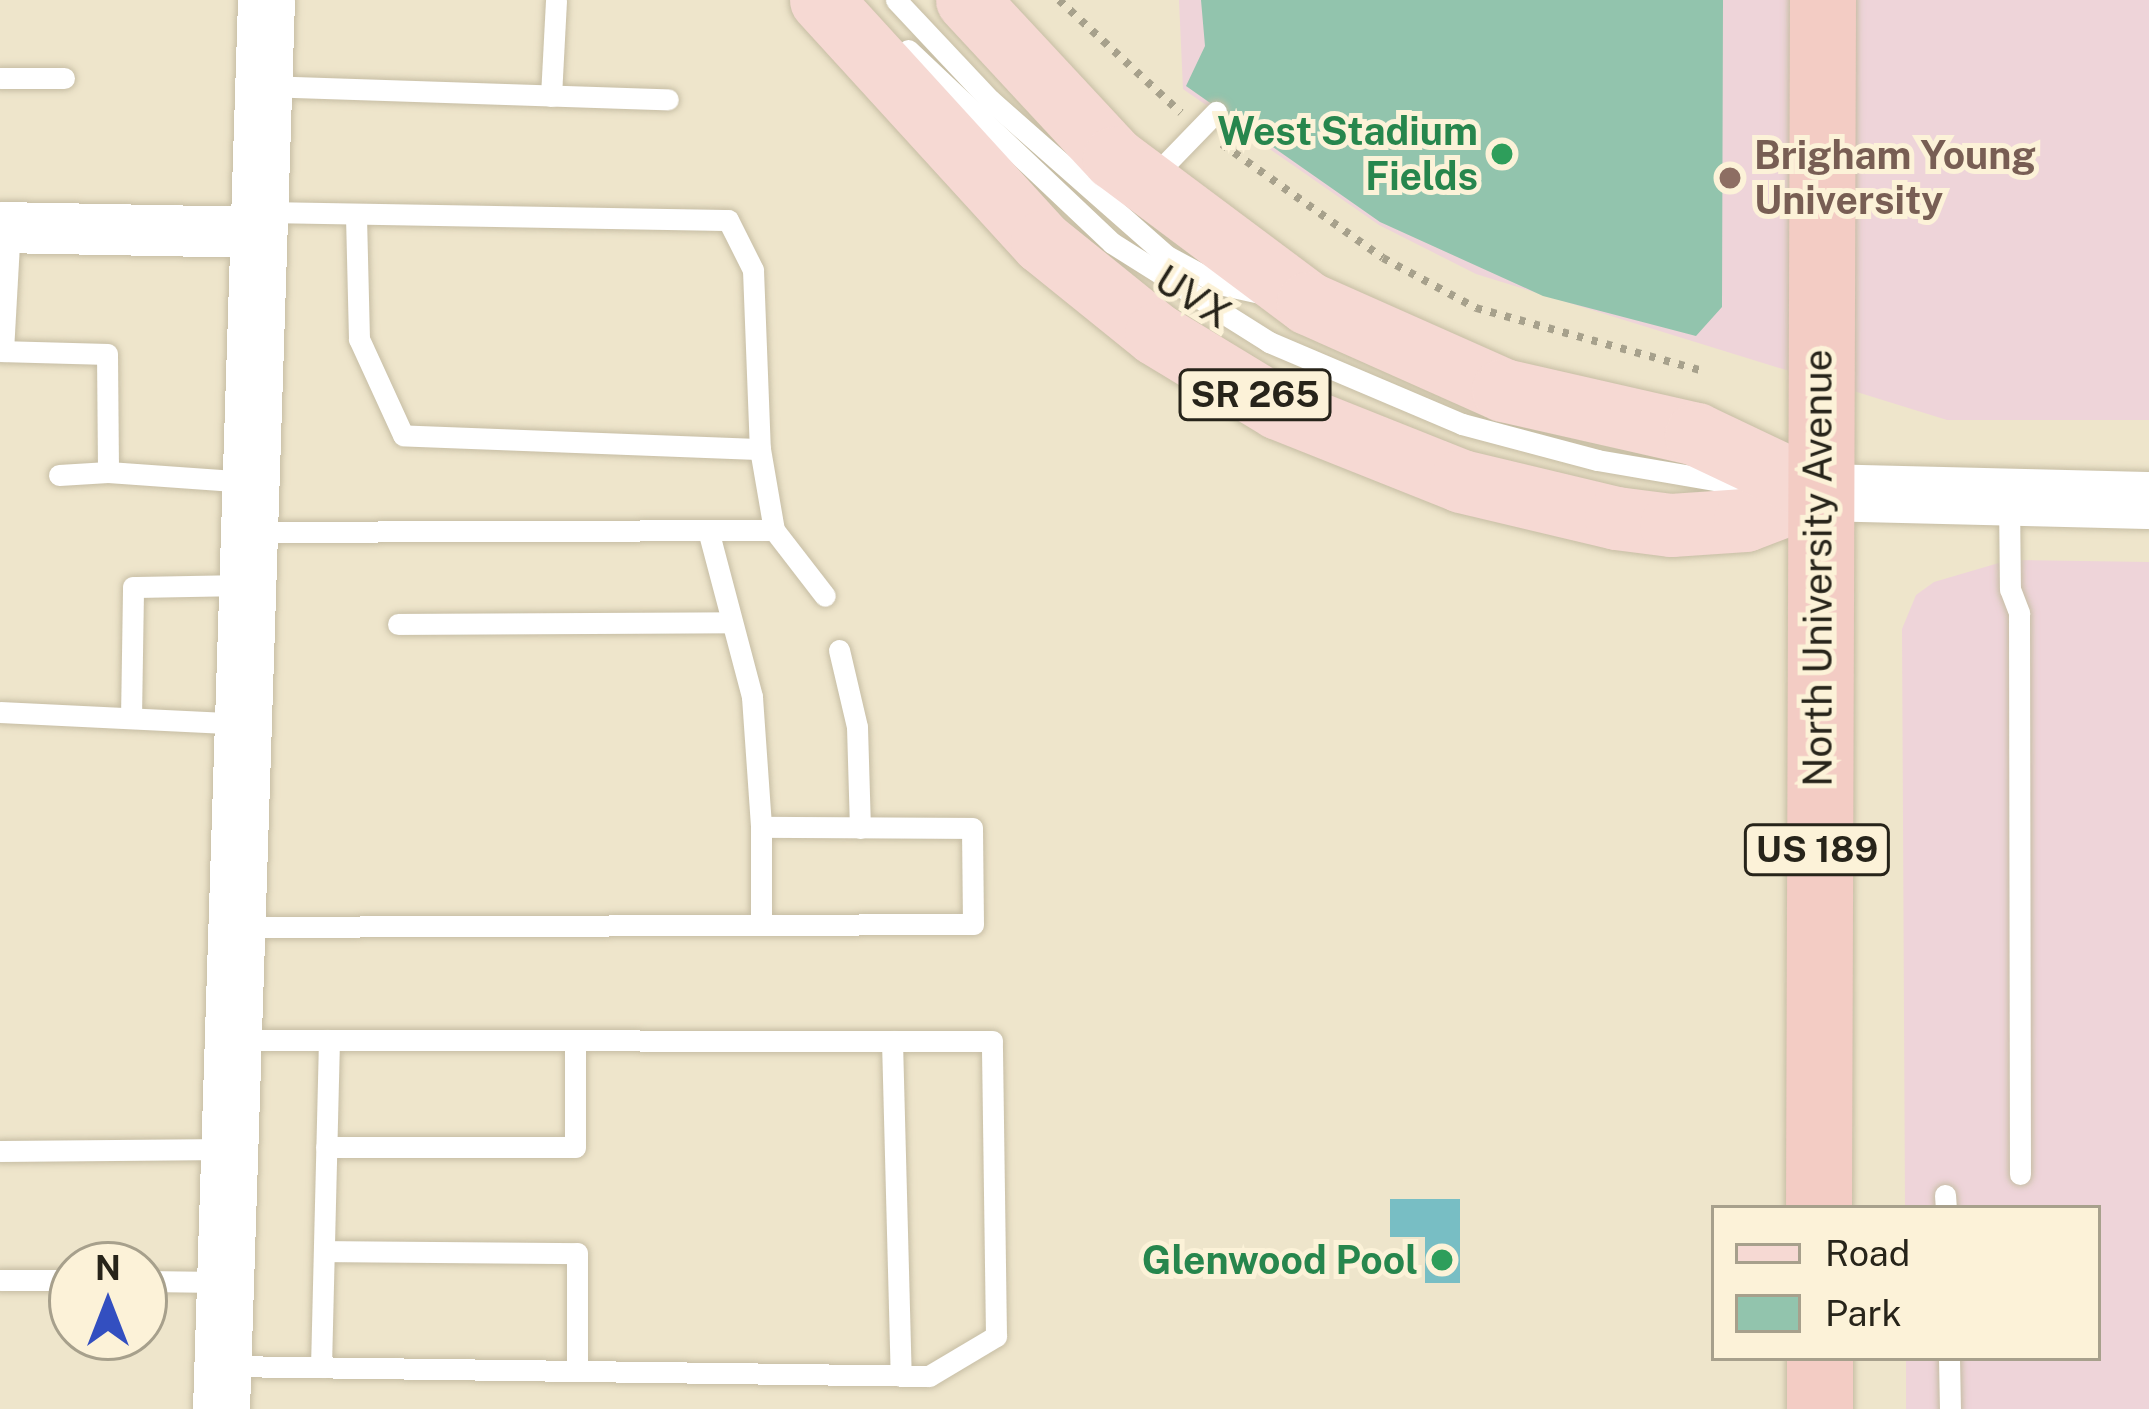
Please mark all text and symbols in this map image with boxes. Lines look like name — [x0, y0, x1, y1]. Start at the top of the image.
place label: West Stadium Fields — [1217, 109, 1478, 200]
place label: Brigham Young University — [1754, 133, 2036, 224]
marker: West Stadium Fields — [1489, 141, 1515, 167]
marker: Brigham Young University — [1717, 165, 1743, 191]
street label: UVX — [1147, 256, 1239, 338]
street label: North University Avenue — [1795, 349, 1841, 787]
road number: SR 265 — [1177, 365, 1333, 425]
road number: US 189 — [1742, 820, 1892, 880]
legend — [1711, 1205, 2101, 1361]
text: Road — [1825, 1232, 1910, 1274]
place label: Glenwood Pool — [1142, 1237, 1418, 1283]
north arrow — [48, 1241, 168, 1361]
marker: Glenwood Pool — [1429, 1247, 1455, 1273]
text: N — [95, 1249, 121, 1287]
text: Park — [1825, 1292, 1902, 1334]

